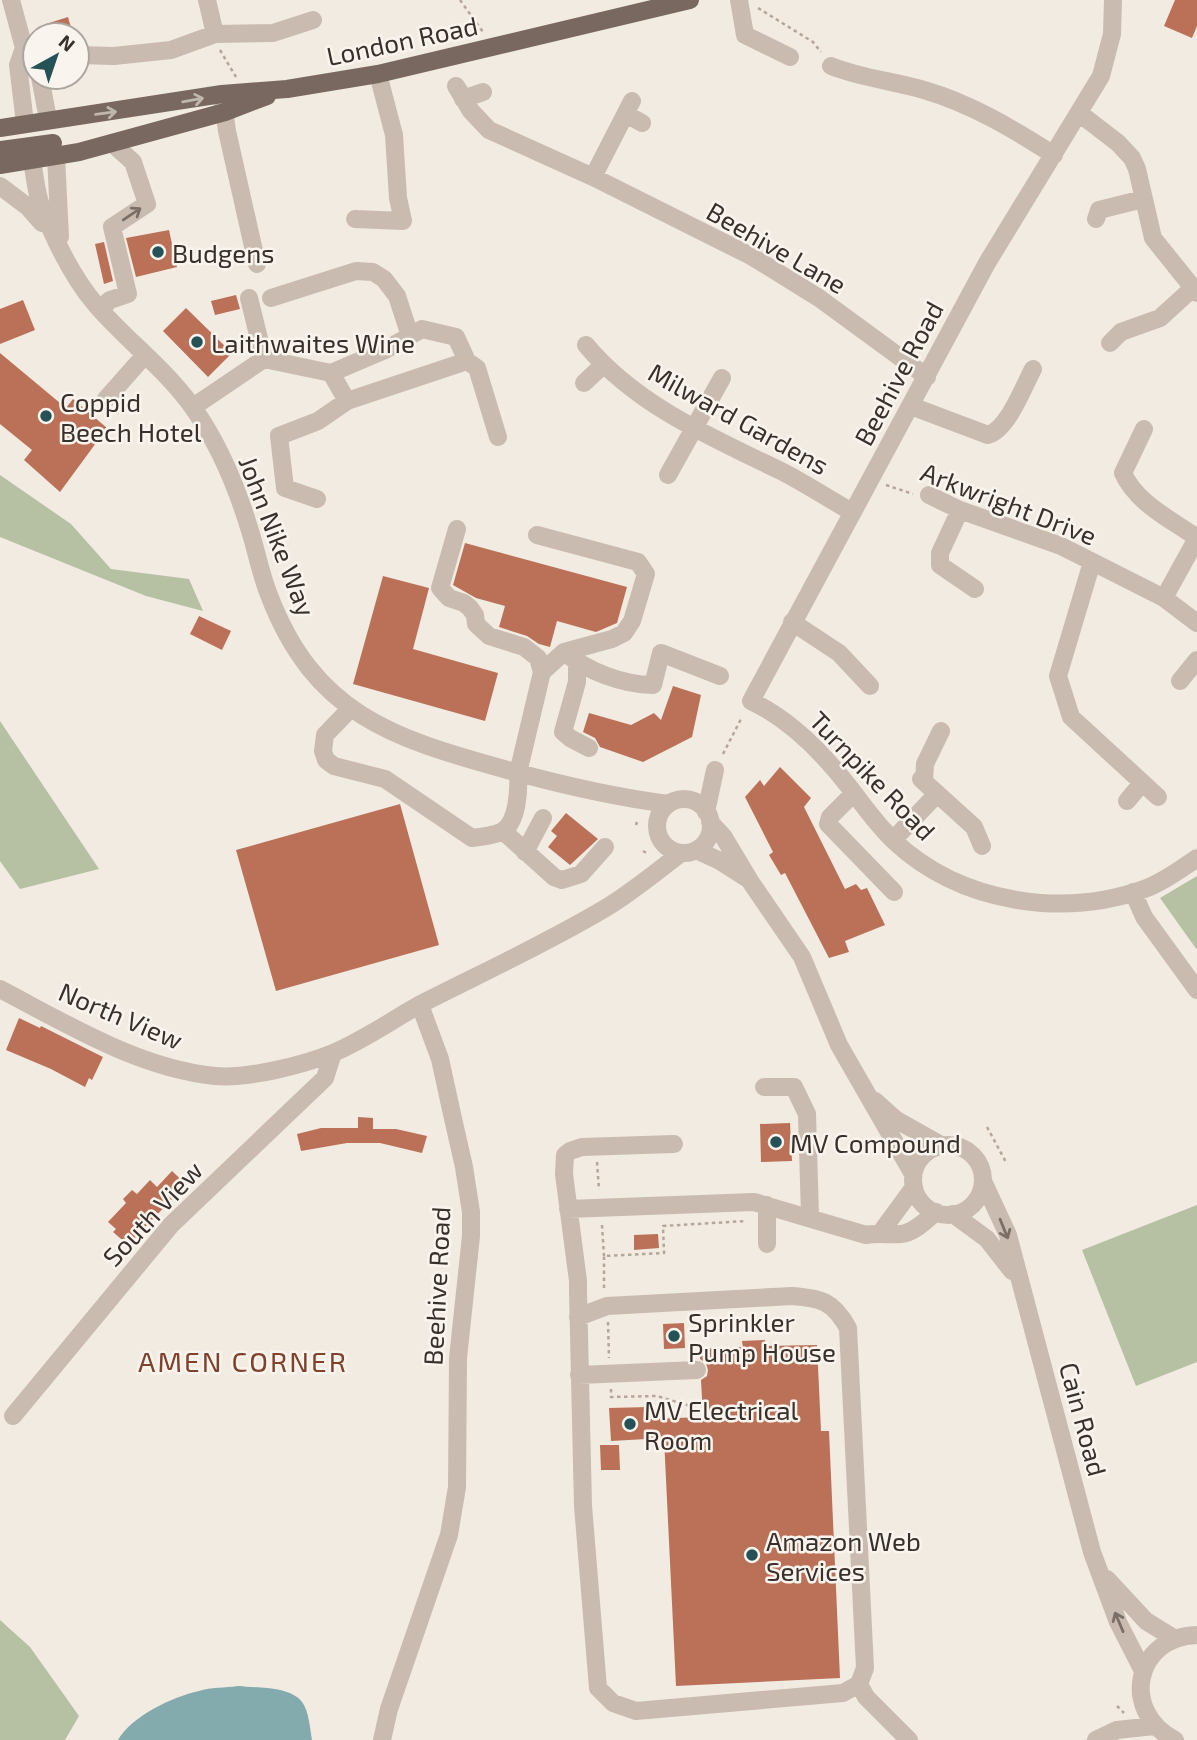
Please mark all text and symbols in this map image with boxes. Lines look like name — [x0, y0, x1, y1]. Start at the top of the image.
street label: London Road — [324, 9, 480, 71]
north arrow — [21, 21, 91, 91]
text: N — [55, 29, 80, 56]
one-way arrow — [181, 92, 204, 106]
one-way arrow — [94, 106, 117, 119]
street label: Beehive Lane — [702, 195, 852, 299]
one-way arrow — [122, 207, 141, 221]
place label: Budgens — [172, 237, 275, 268]
marker: Budgens — [150, 244, 166, 260]
street label: Beehive Road — [847, 296, 949, 450]
place label: Laithwaites Wine — [211, 327, 415, 358]
marker: Laithwaites Wine — [189, 334, 205, 350]
street label: Milward Gardens — [644, 356, 834, 480]
place label: Coppid Beech Hotel — [60, 386, 202, 447]
marker: Coppid Beech Hotel — [38, 408, 54, 424]
street label: John Nike Way — [233, 452, 323, 621]
street label: Arkwright Drive — [917, 455, 1101, 551]
street label: Turnpike Road — [804, 704, 942, 846]
street label: North View — [54, 975, 188, 1055]
place label: MV Compound — [790, 1127, 961, 1158]
marker: MV Compound — [768, 1134, 784, 1150]
street label: South View — [96, 1154, 208, 1272]
street label: Beehive Road — [416, 1206, 456, 1366]
one-way arrow — [999, 1217, 1012, 1239]
place label: Sprinkler Pump House — [688, 1306, 836, 1367]
marker: Sprinkler Pump House — [666, 1328, 682, 1344]
district label: AMEN CORNER — [138, 1344, 348, 1378]
street label: Cain Road — [1054, 1359, 1114, 1479]
place label: MV Electrical Room — [644, 1394, 799, 1455]
marker: MV Electrical Room — [622, 1416, 638, 1432]
place label: Amazon Web Services — [766, 1525, 921, 1586]
marker: Amazon Web Services — [744, 1547, 760, 1563]
one-way arrow — [1112, 1612, 1125, 1634]

